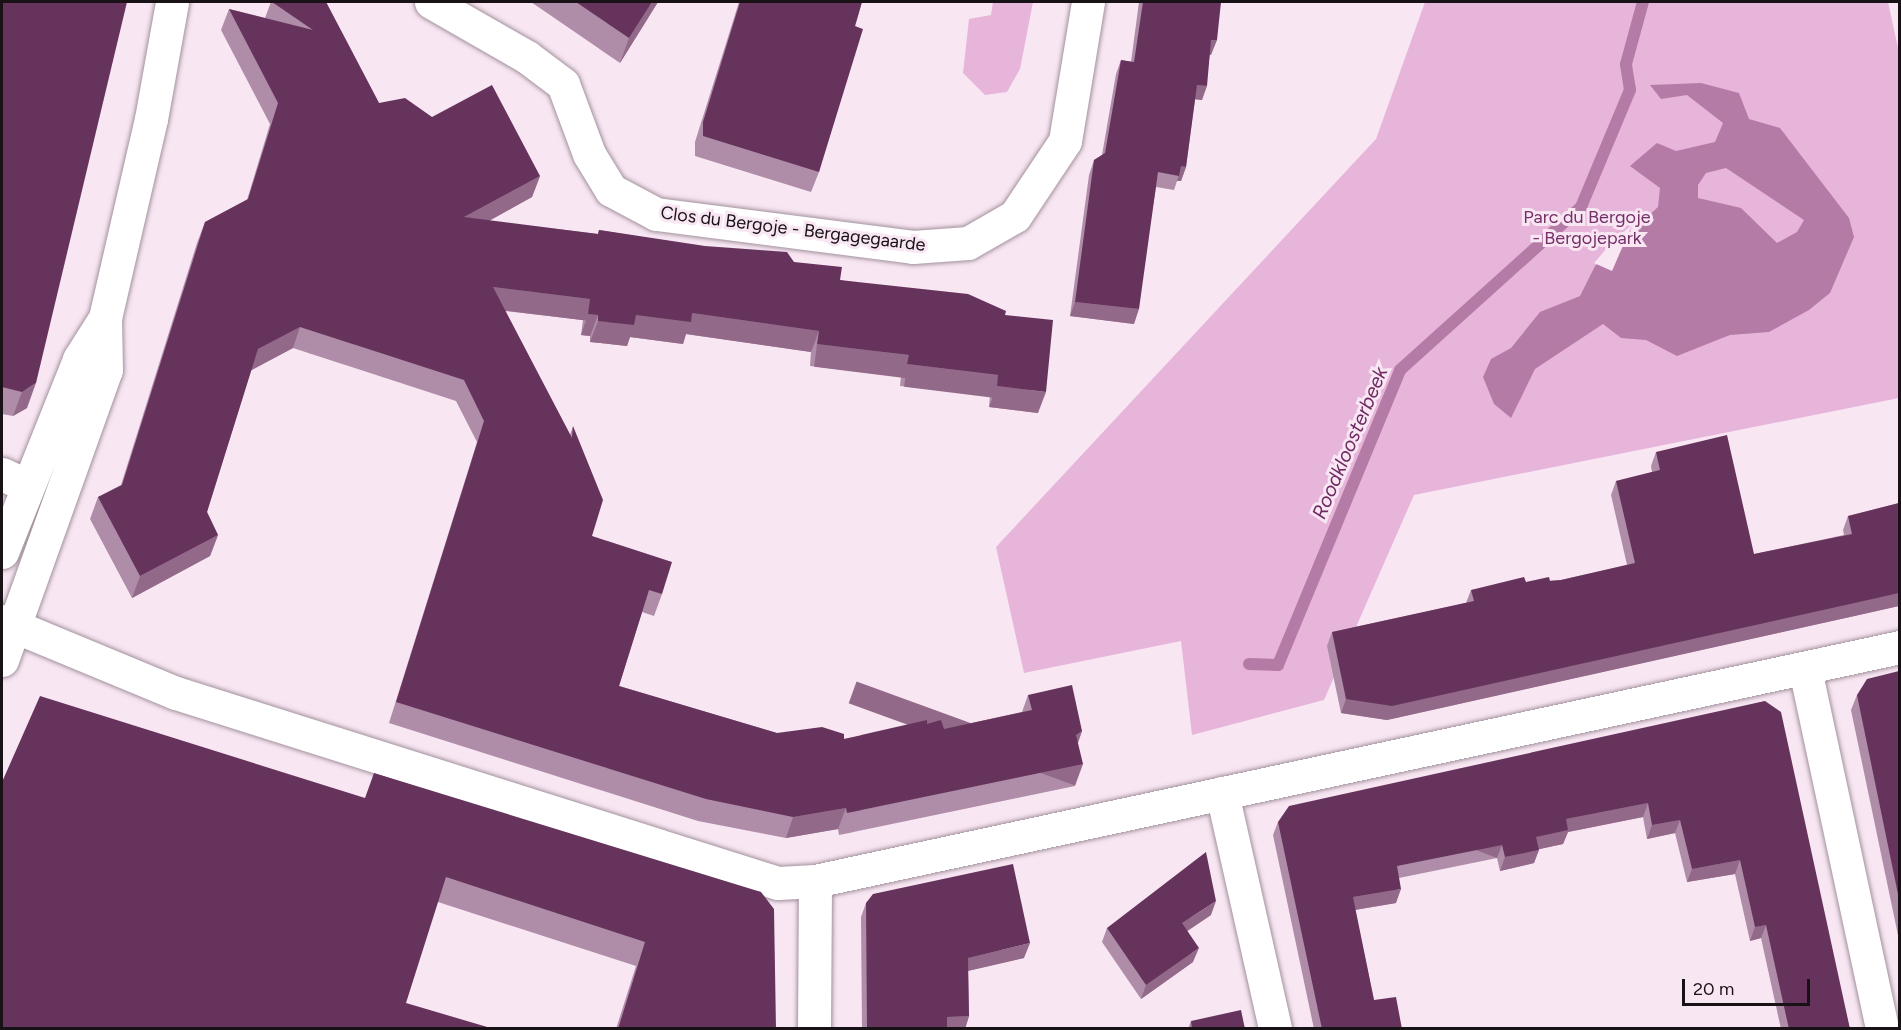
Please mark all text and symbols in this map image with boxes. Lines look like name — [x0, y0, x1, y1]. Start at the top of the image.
street label: Clos du Bergoje - Bergagegaarde — [659, 202, 927, 256]
park label: Parc du Bergoje - Bergojepark — [1523, 207, 1651, 250]
water label: Roodkloosterbeek — [1307, 363, 1393, 523]
scale bar — [1685, 967, 1812, 1005]
text: 20 m — [1693, 978, 1734, 1000]

